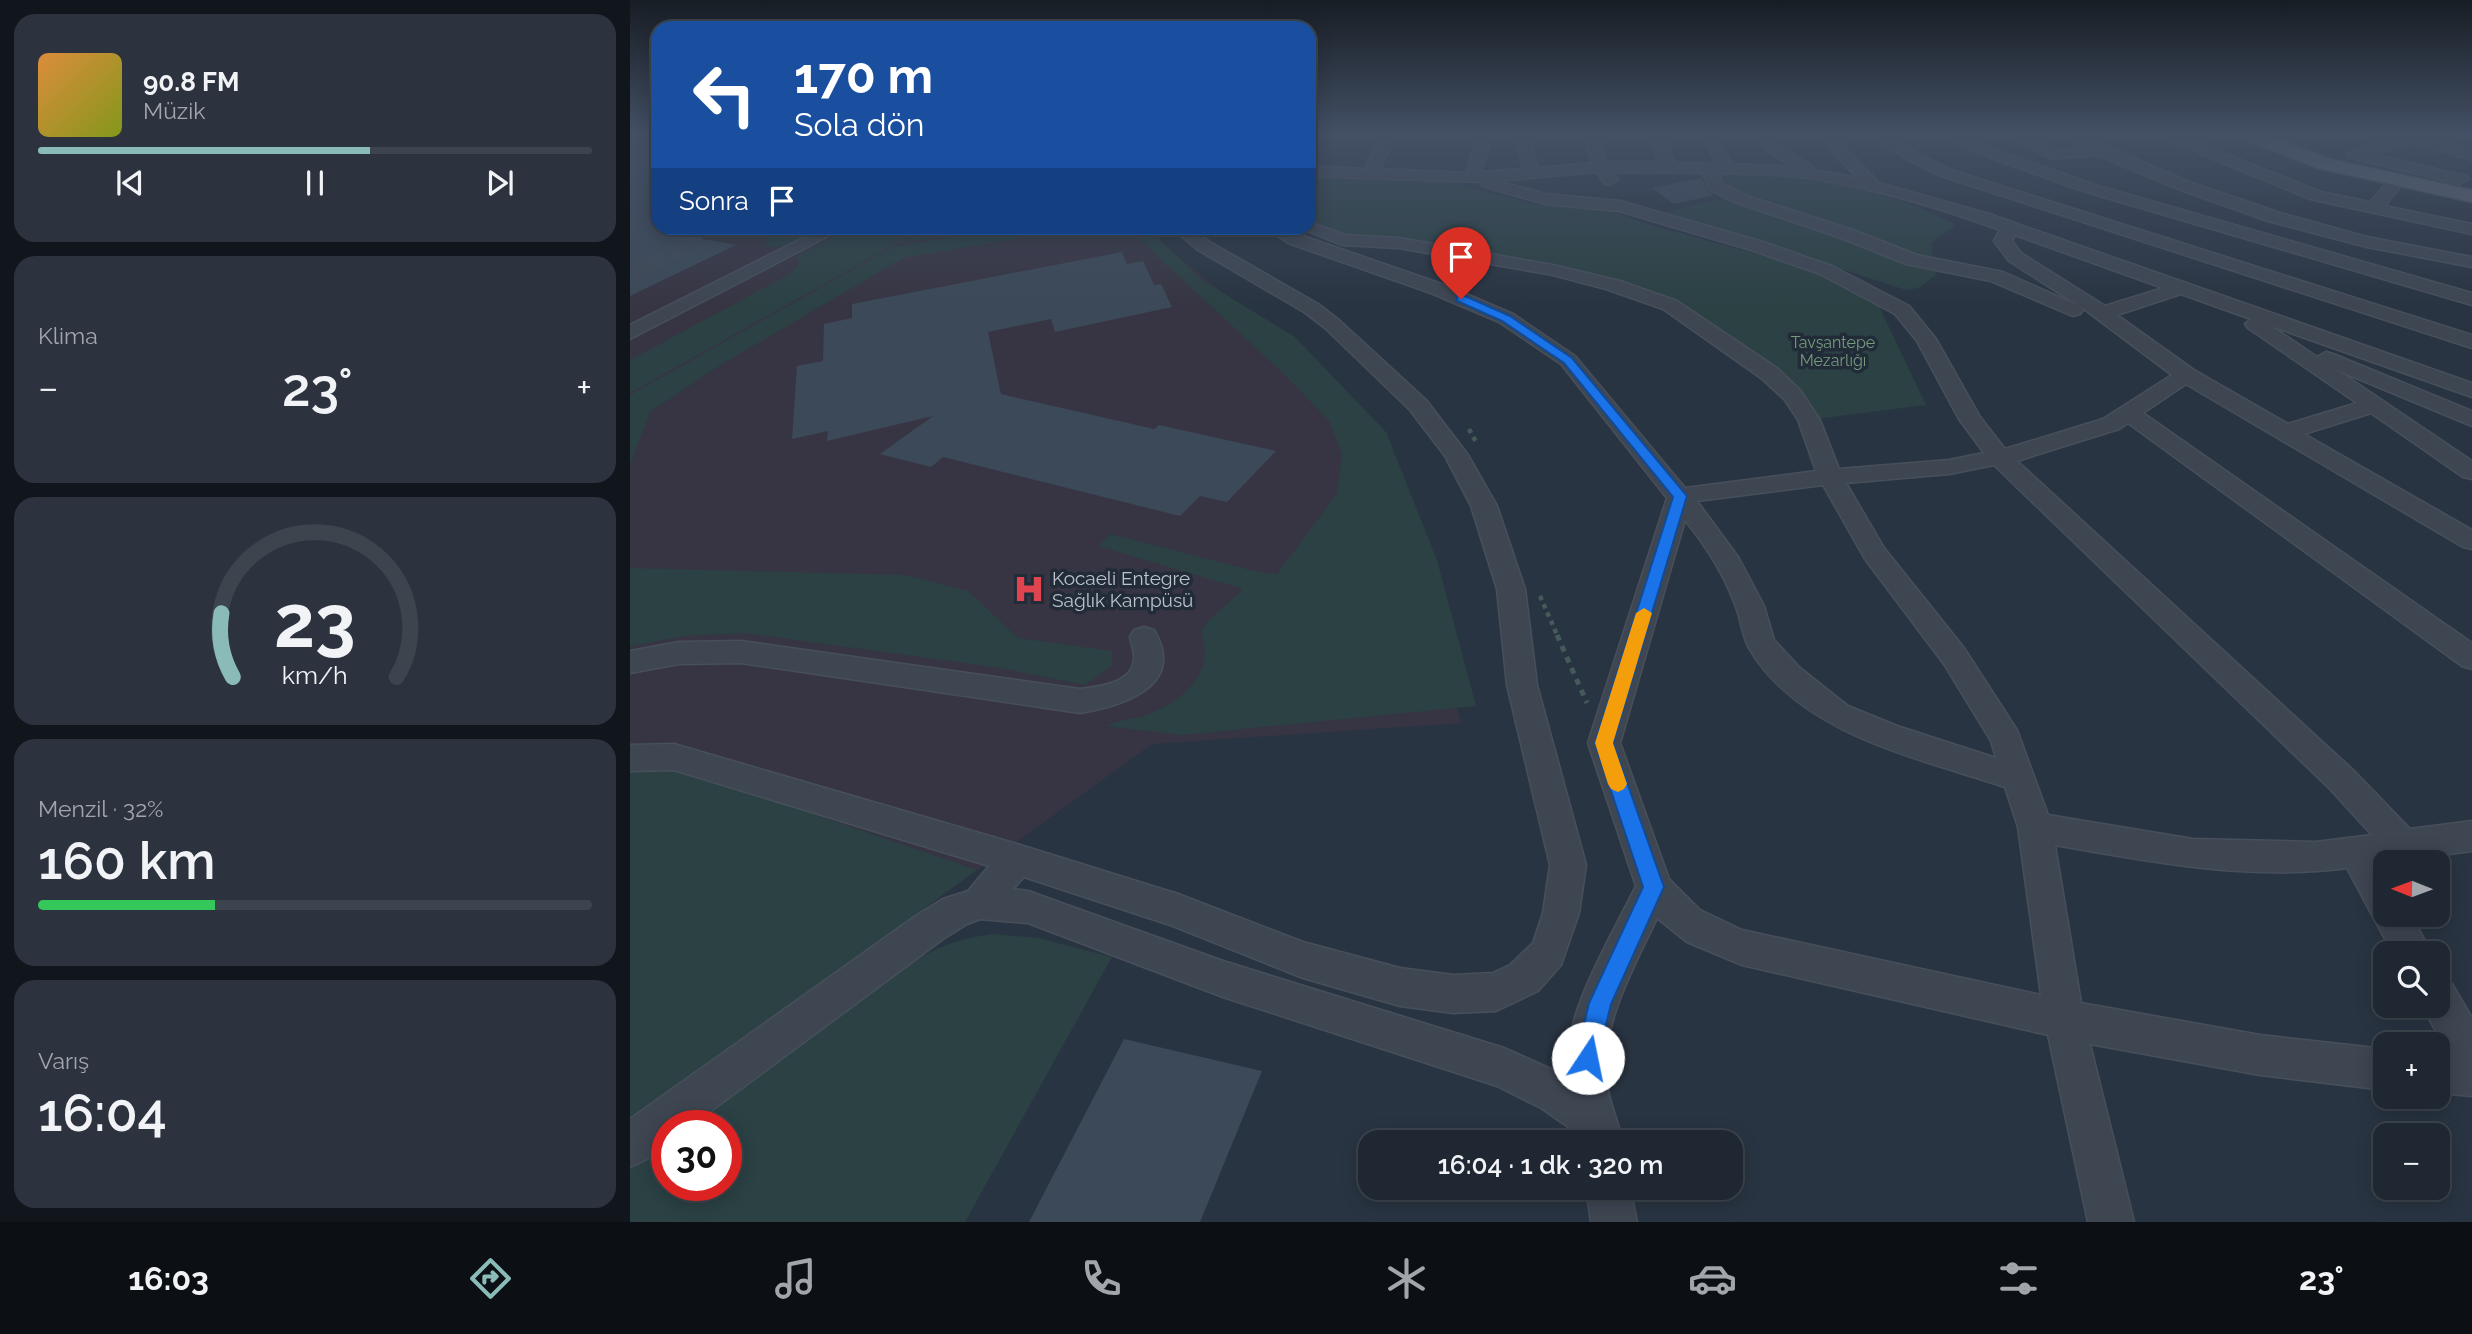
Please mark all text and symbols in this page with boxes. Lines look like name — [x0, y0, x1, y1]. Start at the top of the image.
text: 170 m — [794, 47, 933, 104]
icon: left — [679, 49, 770, 140]
text: 90.8 FM — [143, 67, 240, 97]
text: Müzik — [143, 97, 205, 124]
text: Sola dön — [794, 106, 924, 143]
icon: previous — [111, 164, 149, 202]
icon: pause — [296, 164, 334, 202]
icon: next — [481, 164, 519, 202]
icon: arrive — [763, 182, 801, 220]
text: Sonra — [679, 186, 749, 216]
pin — [1431, 227, 1491, 299]
icon: arrive — [1442, 238, 1480, 276]
text: Klima — [38, 322, 98, 349]
park label: Tavşantepe Mezarlığı — [1791, 333, 1875, 370]
text: 23° — [282, 357, 353, 418]
text: − — [38, 365, 58, 410]
text: + — [576, 365, 592, 410]
place label: Kocaeli Entegre Sağlık Kampüsü — [1052, 567, 1193, 611]
hospital icon: Kocaeli Entegre Sağlık Kampüsü — [1012, 572, 1046, 606]
text: 23 — [274, 579, 356, 664]
text: km/h — [282, 660, 348, 690]
text: Menzil · 32% — [38, 795, 164, 822]
text: 160 km — [38, 830, 216, 891]
north arrow — [2373, 850, 2450, 928]
map controls — [2373, 850, 2450, 1200]
button: search — [2373, 941, 2450, 1018]
position arrow — [1551, 1021, 1625, 1095]
button: + — [2373, 1032, 2450, 1109]
text: Varış — [38, 1047, 89, 1074]
text: 16:04 — [38, 1082, 167, 1143]
speed limit sign: 30 — [651, 1110, 742, 1201]
button: − — [2373, 1123, 2450, 1200]
text: 16:04 · 1 dk · 320 m — [1438, 1150, 1663, 1180]
icon: directions — [466, 1254, 515, 1303]
icon: music — [771, 1254, 820, 1303]
icon: phone — [1077, 1254, 1126, 1303]
icon: climate — [1382, 1254, 1431, 1303]
icon: car — [1688, 1254, 1737, 1303]
icon: filters — [1994, 1254, 2043, 1303]
text: 16:03 — [128, 1260, 209, 1297]
text: 23° — [2299, 1260, 2344, 1297]

